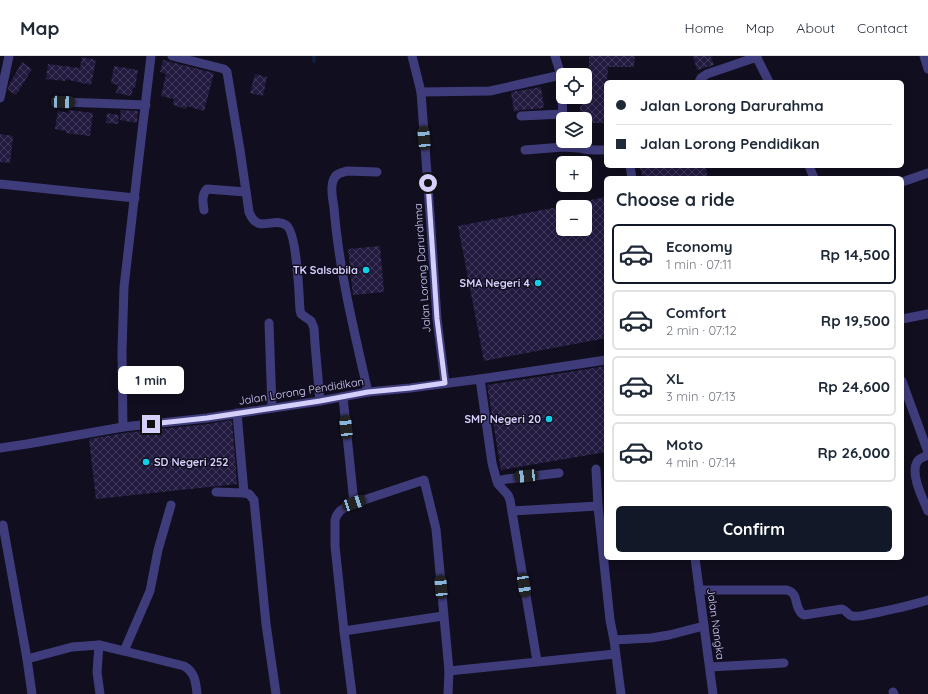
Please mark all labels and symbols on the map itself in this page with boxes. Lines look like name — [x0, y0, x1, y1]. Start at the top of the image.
car — [51, 96, 75, 108]
car — [417, 126, 431, 150]
route start — [419, 174, 437, 192]
street label: Jalan Lorong Darurahma — [410, 203, 434, 333]
place label: TK Salsabila — [293, 263, 358, 277]
marker: TK Salsabila — [361, 265, 371, 275]
place label: SMA Negeri 4 — [460, 276, 531, 290]
marker: SMA Negeri 4 — [533, 278, 543, 288]
callout: 1 min — [118, 366, 184, 394]
street label: Jalan Lorong Pendidikan — [237, 374, 365, 408]
place label: SMP Negeri 20 — [464, 412, 541, 426]
car — [339, 414, 353, 440]
marker: SMP Negeri 20 — [544, 414, 554, 424]
route end — [142, 415, 160, 433]
place label: SD Negeri 252 — [154, 455, 229, 469]
marker: SD Negeri 252 — [141, 457, 151, 467]
car — [513, 469, 539, 483]
car — [341, 493, 367, 513]
car — [516, 572, 532, 598]
car — [434, 575, 448, 599]
street label: Jalan Nangka — [704, 587, 728, 661]

